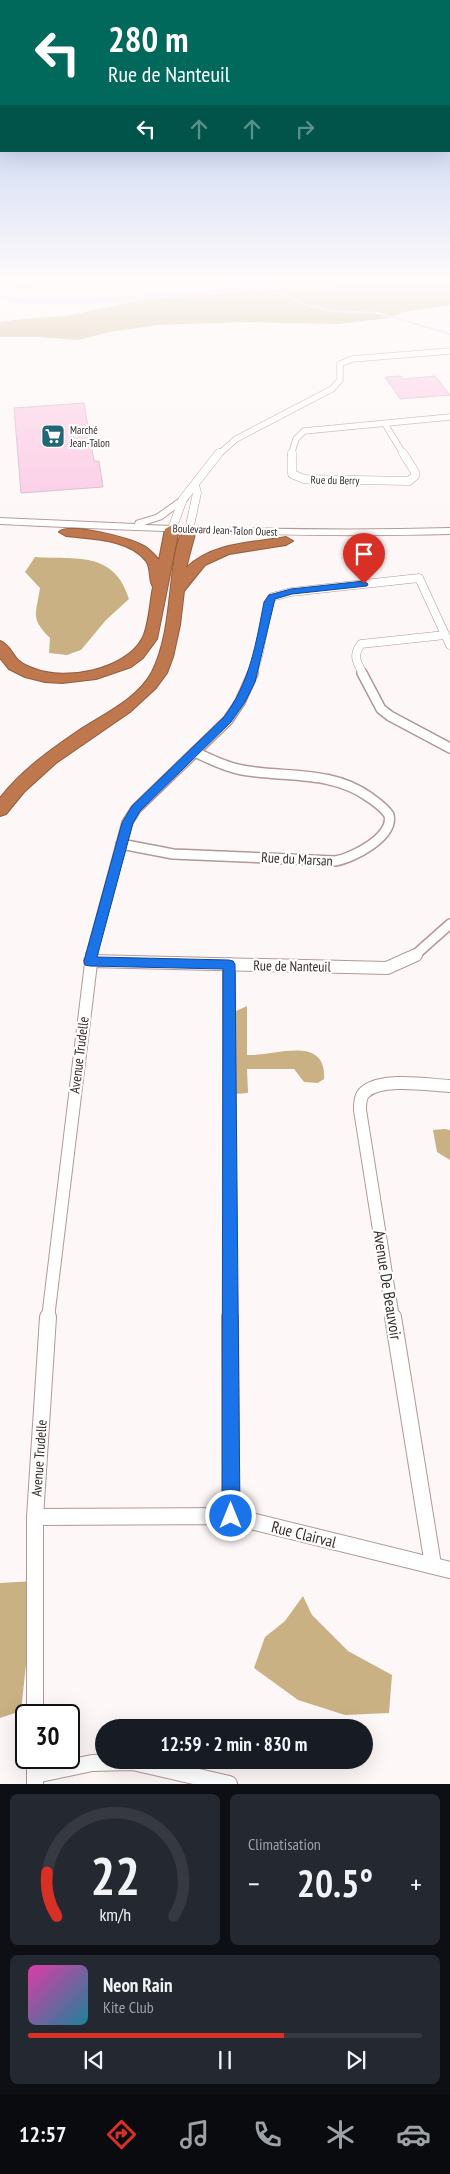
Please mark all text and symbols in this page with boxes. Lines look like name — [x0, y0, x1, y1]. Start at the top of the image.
text: 280 m — [108, 16, 189, 62]
icon: left — [25, 20, 90, 85]
text: Rue de Nanteuil — [108, 60, 230, 88]
icon: left — [132, 115, 160, 143]
icon: ahead — [185, 115, 213, 143]
icon: ahead — [238, 115, 266, 143]
icon: right — [291, 115, 319, 143]
supermarket icon: Marché Jean-Talon — [40, 423, 66, 449]
place label: Marché Jean-Talon — [69, 423, 110, 450]
street label: Rue du Berry — [311, 473, 360, 487]
street label: Boulevard Jean-Talon Ouest — [172, 521, 278, 539]
pin — [343, 533, 385, 584]
icon: arrive — [350, 540, 378, 568]
street label: Rue du Marsan — [261, 848, 333, 870]
street label: Rue de Nanteuil — [253, 956, 332, 976]
street label: Avenue Trudelle — [65, 1015, 93, 1094]
street label: Avenue De Beauvoir — [369, 1229, 407, 1342]
street label: Avenue Trudelle — [27, 1419, 51, 1497]
position arrow — [204, 1489, 256, 1541]
street label: Rue Clairval — [269, 1516, 339, 1552]
speed limit sign: 30 — [15, 1704, 80, 1769]
text: 12:59 · 2 min · 830 m — [161, 1732, 307, 1756]
text: Climatisation — [248, 1834, 321, 1854]
text: 22 — [90, 1842, 140, 1909]
text: 20.5° — [297, 1858, 373, 1907]
text: − — [248, 1865, 260, 1902]
text: + — [410, 1865, 422, 1902]
text: km/h — [99, 1903, 131, 1926]
text: Neon Rain — [103, 1973, 172, 1997]
text: Kite Club — [103, 1997, 154, 2017]
icon: previous — [80, 2046, 108, 2074]
icon: pause — [211, 2046, 239, 2074]
icon: next — [342, 2046, 370, 2074]
icon: directions — [104, 2117, 139, 2152]
icon: music — [177, 2117, 212, 2152]
icon: phone — [250, 2117, 285, 2152]
icon: climate — [323, 2117, 358, 2152]
icon: car — [396, 2117, 431, 2152]
text: 12:57 — [19, 2120, 67, 2148]

